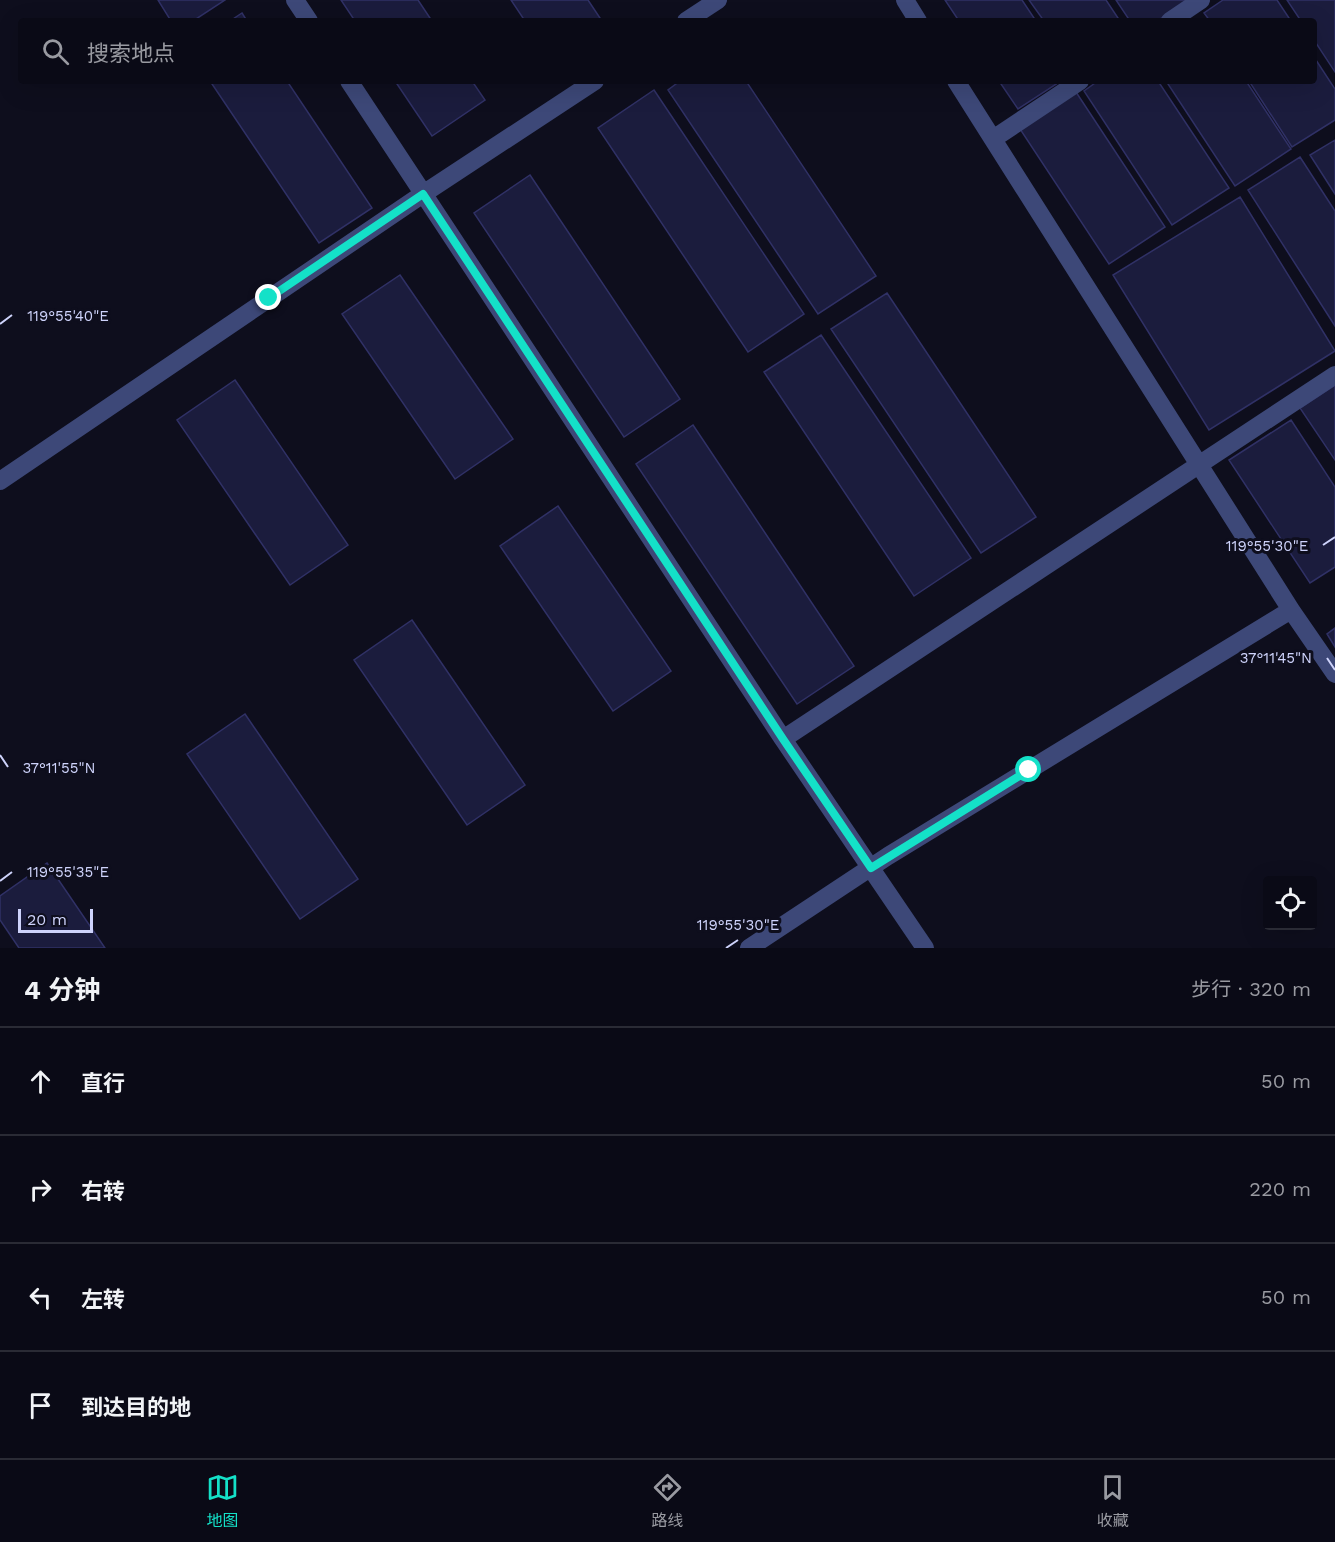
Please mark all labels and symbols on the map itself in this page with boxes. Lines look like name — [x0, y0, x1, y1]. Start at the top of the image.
route end — [255, 284, 281, 310]
text: 119°55'40"E — [27, 307, 109, 325]
text: 119°55'30"E — [1226, 537, 1308, 555]
text: 37°11'45"N — [1240, 649, 1312, 667]
route start — [1015, 756, 1041, 782]
text: 37°11'55"N — [22, 759, 96, 777]
text: 119°55'35"E — [27, 863, 109, 881]
scale bar — [18, 906, 93, 934]
text: 119°55'30"E — [697, 916, 779, 934]

